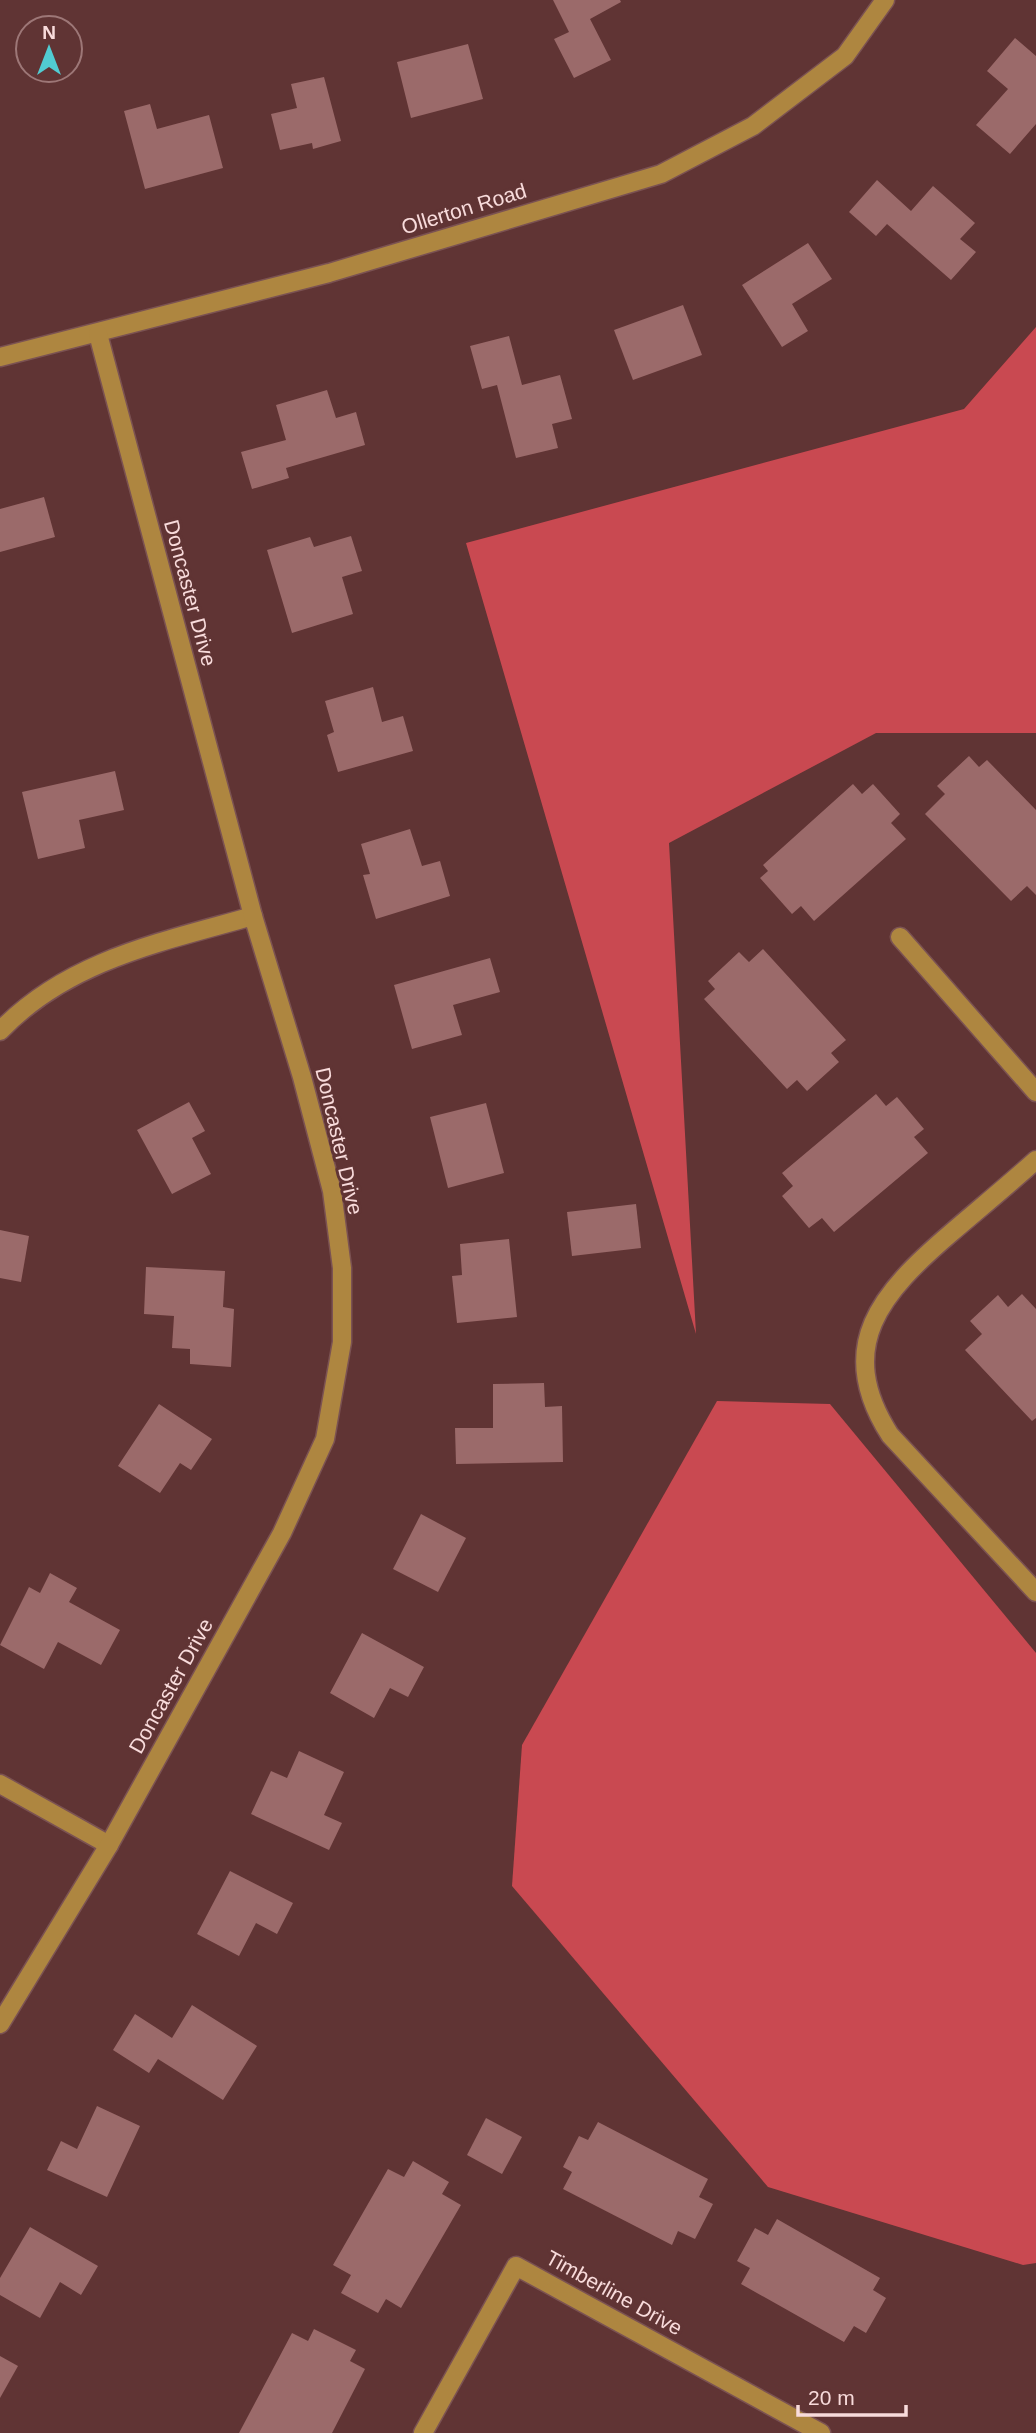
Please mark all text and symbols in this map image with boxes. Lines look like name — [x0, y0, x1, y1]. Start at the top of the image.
north arrow — [14, 14, 84, 84]
text: N — [42, 22, 56, 43]
street label: Ollerton Road — [399, 179, 529, 238]
street label: Doncaster Drive — [160, 517, 221, 669]
street label: Doncaster Drive — [311, 1065, 368, 1217]
street label: Doncaster Drive — [124, 1614, 217, 1757]
street label: Timberline Drive — [542, 2246, 686, 2339]
scale bar — [798, 2374, 906, 2418]
text: 20 m — [808, 2386, 855, 2409]

